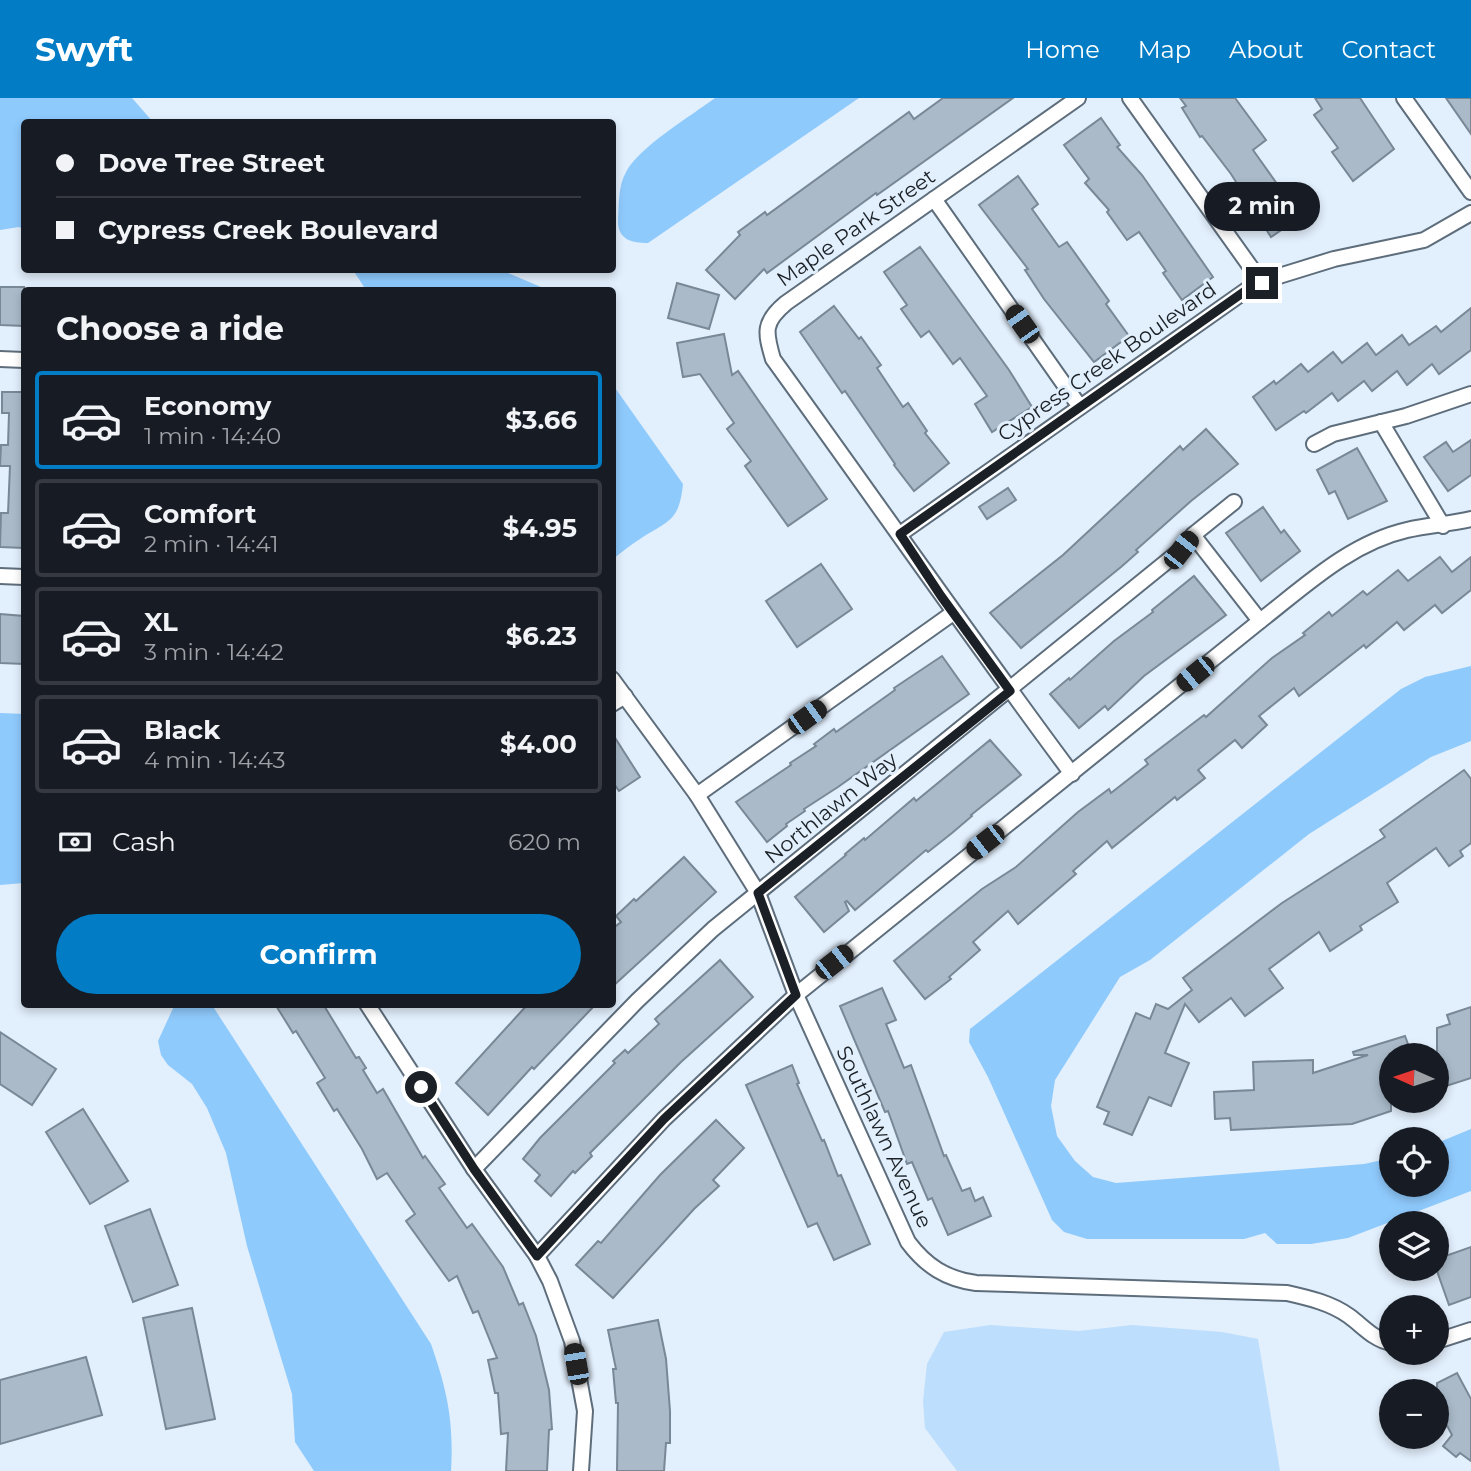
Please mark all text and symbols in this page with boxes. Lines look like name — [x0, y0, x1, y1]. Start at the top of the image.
text: Swyft — [35, 29, 133, 69]
text: Home — [1025, 35, 1100, 64]
text: Map — [1138, 35, 1191, 64]
text: About — [1229, 35, 1303, 64]
text: Contact — [1341, 35, 1436, 64]
text: Dove Tree Street — [98, 147, 325, 179]
street label: Maple Park Street — [772, 164, 940, 292]
callout: 2 min — [1204, 181, 1320, 230]
text: 2 min — [1228, 192, 1296, 220]
text: Cypress Creek Boulevard — [98, 214, 438, 246]
route end — [1246, 267, 1278, 299]
street label: Cypress Creek Boulevard — [993, 277, 1221, 447]
car — [1002, 301, 1043, 347]
text: Choose a ride — [56, 309, 284, 348]
icon: car — [60, 389, 123, 452]
text: Economy — [144, 390, 271, 422]
text: $3.66 — [506, 404, 577, 436]
text: 1 min · 14:40 — [144, 422, 281, 450]
icon: car — [60, 497, 123, 560]
text: Comfort — [144, 498, 256, 530]
text: $4.95 — [503, 512, 577, 544]
car — [1160, 527, 1203, 573]
text: 2 min · 14:41 — [144, 530, 279, 558]
icon: car — [60, 605, 123, 668]
text: XL — [144, 606, 178, 638]
text: $6.23 — [506, 620, 577, 652]
text: 3 min · 14:42 — [144, 638, 284, 666]
car — [1173, 653, 1218, 695]
car — [784, 696, 831, 738]
icon: car — [60, 713, 123, 776]
text: Black — [144, 714, 220, 746]
text: $4.00 — [500, 728, 577, 760]
text: 4 min · 14:43 — [144, 746, 286, 774]
street label: Northlawn Way — [759, 746, 902, 869]
car — [962, 821, 1009, 863]
icon: cash — [56, 823, 94, 861]
text: Cash — [112, 826, 176, 858]
text: 620 m — [508, 828, 581, 856]
button: Confirm — [56, 914, 581, 994]
car — [811, 941, 858, 983]
street label: Southlawn Avenue — [831, 1042, 938, 1232]
north arrow — [1379, 1043, 1449, 1113]
map controls — [1379, 1043, 1449, 1449]
route start — [405, 1071, 437, 1103]
button: locate — [1379, 1127, 1449, 1197]
button: layers — [1379, 1211, 1449, 1281]
button: + — [1379, 1295, 1449, 1365]
car — [563, 1341, 590, 1387]
button: − — [1379, 1379, 1449, 1449]

